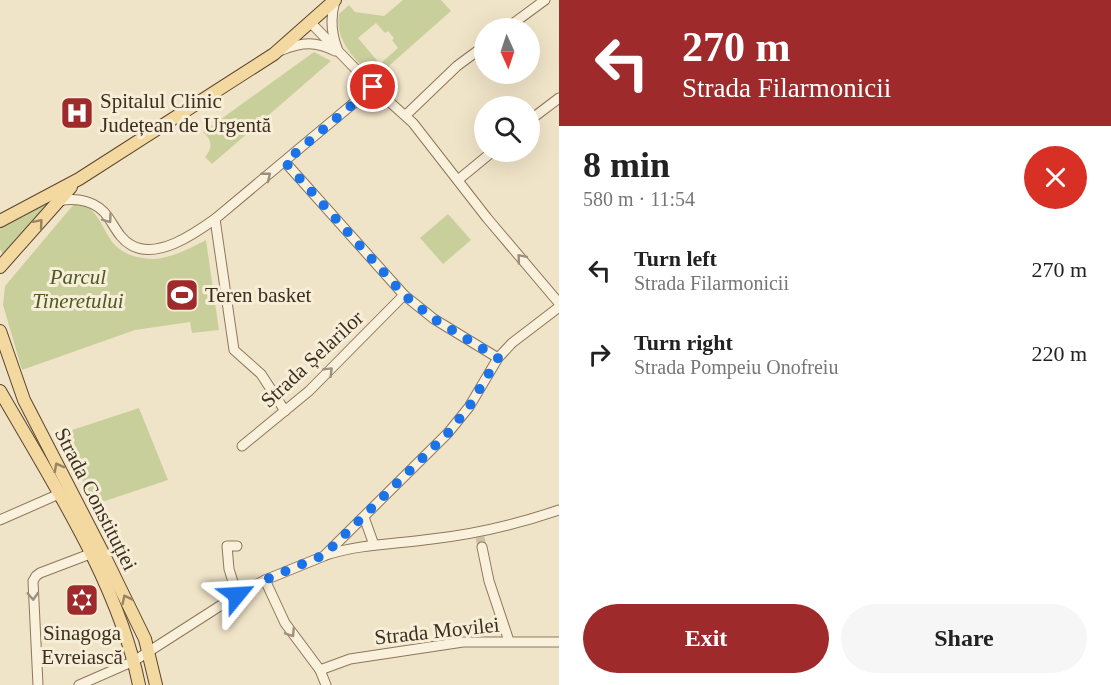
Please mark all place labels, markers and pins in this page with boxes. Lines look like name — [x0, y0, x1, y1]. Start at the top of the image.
pin — [347, 61, 398, 112]
place label: Spitalul Clinic Județean de Urgentă — [100, 89, 272, 137]
hospital icon: Spitalul Clinic Județean de Urgentă — [59, 95, 95, 131]
sports icon: Teren basket — [164, 277, 200, 313]
place label: Teren basket — [205, 283, 312, 307]
synagogue icon: Sinagoga Evreiască — [64, 582, 100, 618]
place label: Sinagoga Evreiască — [41, 621, 123, 669]

